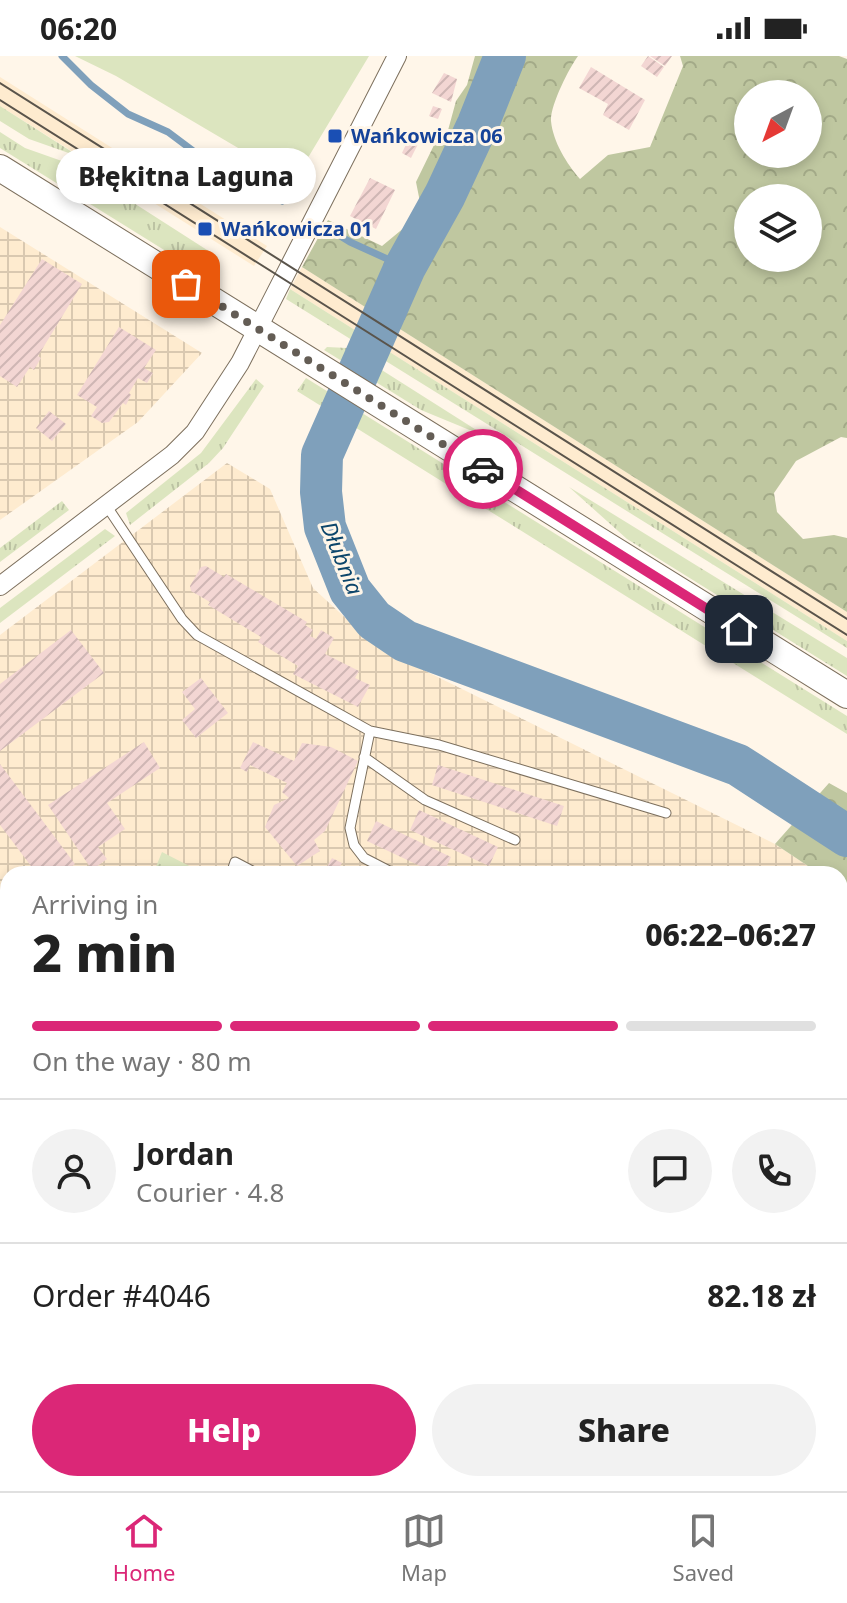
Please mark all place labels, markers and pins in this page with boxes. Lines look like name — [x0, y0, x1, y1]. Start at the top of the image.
place label: Wańkowicza 06 — [351, 122, 503, 149]
marker: Wańkowicza 06 — [326, 127, 344, 145]
callout: Błękitna Laguna — [56, 148, 316, 204]
place label: Wańkowicza 01 — [221, 215, 373, 242]
marker: Wańkowicza 01 — [196, 220, 214, 238]
pin — [152, 250, 220, 318]
pin — [705, 595, 773, 663]

